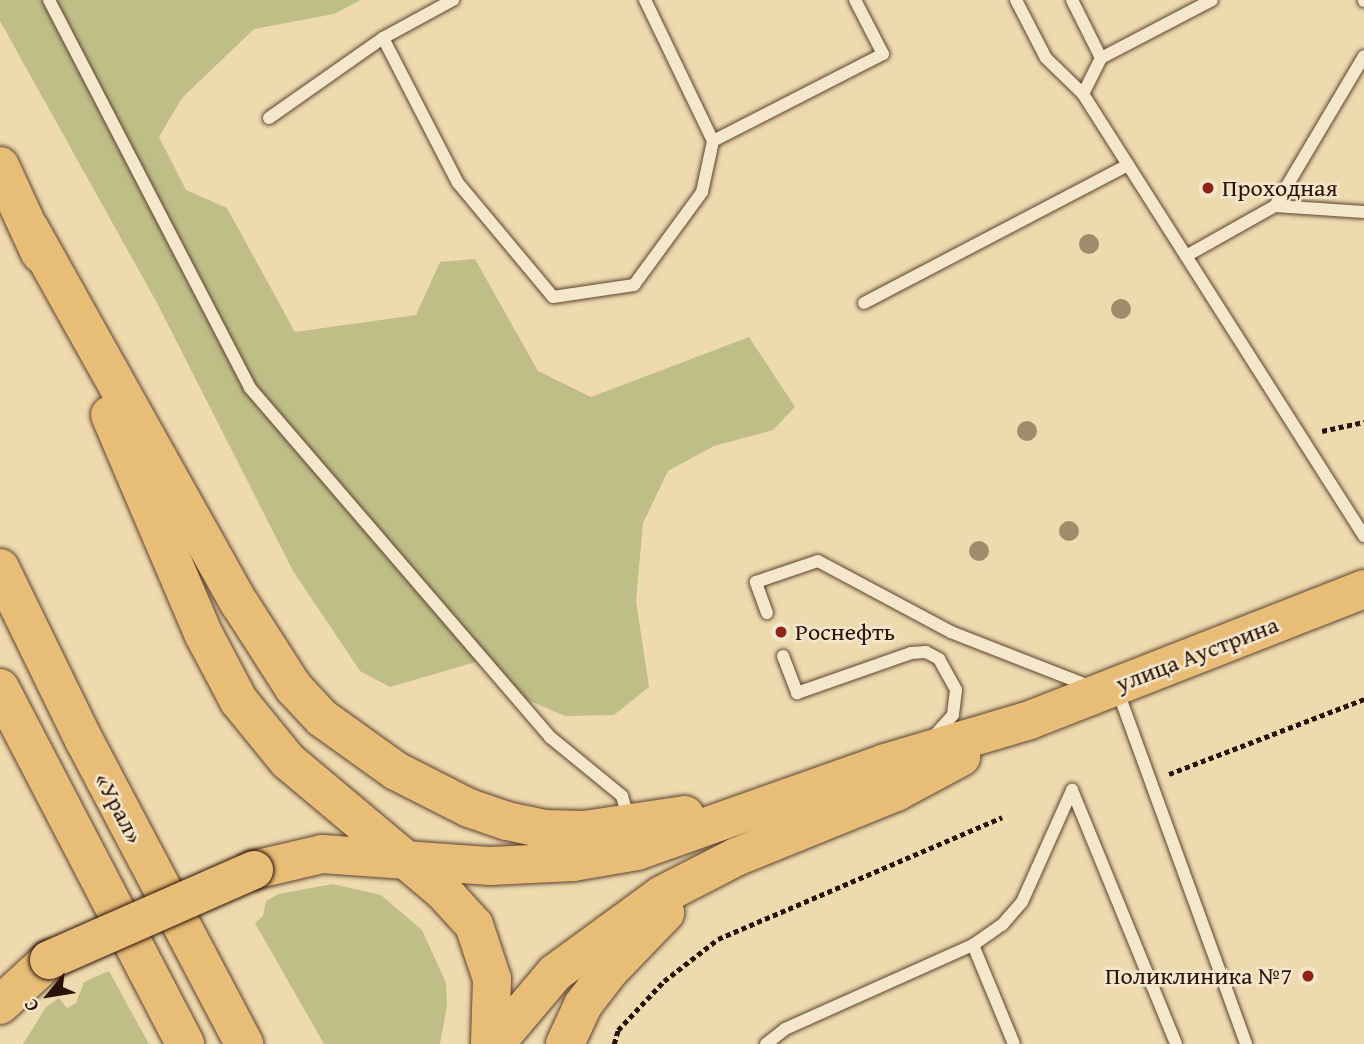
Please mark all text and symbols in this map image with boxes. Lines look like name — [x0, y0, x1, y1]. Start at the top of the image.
place label: Проходная — [1222, 174, 1338, 202]
marker: Проходная — [1200, 180, 1216, 196]
street label: улица Аустрина — [1112, 610, 1282, 698]
place label: Роснефть — [795, 618, 895, 646]
marker: Роснефть — [773, 624, 789, 640]
street label: «Урал» — [88, 768, 150, 848]
north arrow — [14, 960, 84, 1030]
place label: Поликлиника №7 — [1105, 962, 1292, 990]
marker: Поликлиника №7 — [1298, 966, 1318, 986]
text: С — [16, 994, 46, 1017]

